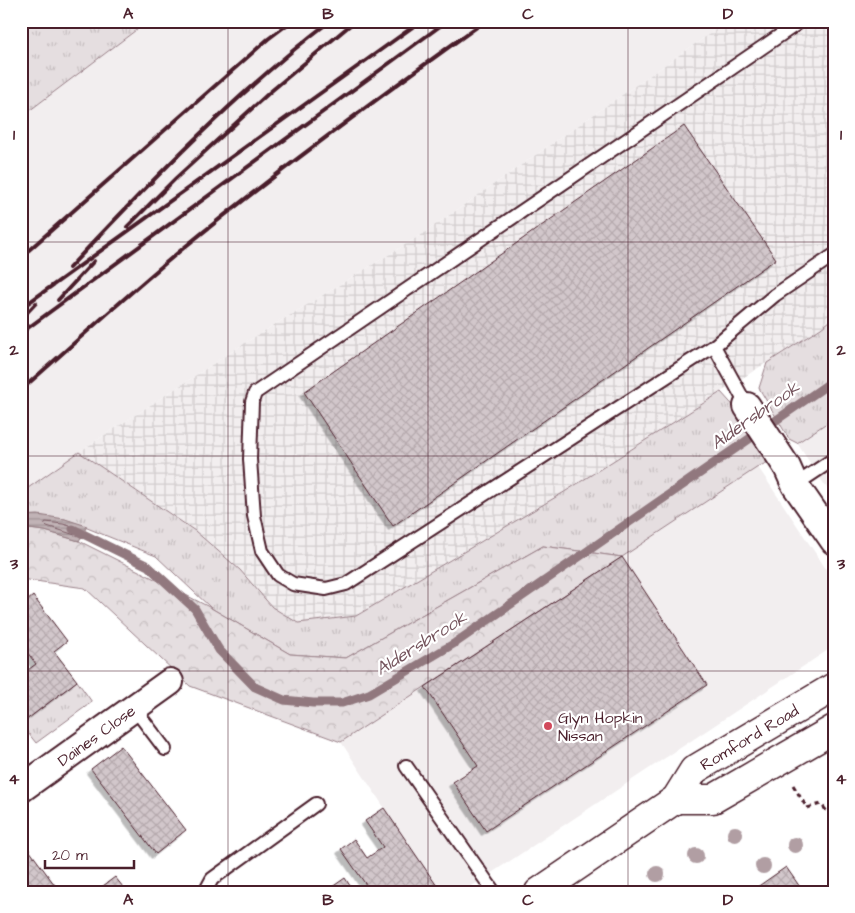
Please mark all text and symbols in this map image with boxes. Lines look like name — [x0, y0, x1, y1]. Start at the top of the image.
text: A — [123, 3, 134, 25]
text: B — [322, 3, 334, 25]
text: C — [522, 3, 534, 25]
text: D — [723, 3, 734, 25]
text: 1 — [13, 124, 16, 146]
text: 1 — [840, 124, 843, 146]
text: 2 — [8, 339, 19, 361]
text: 2 — [835, 339, 846, 361]
water label: Aldersbrook — [706, 375, 806, 455]
text: 3 — [9, 553, 19, 575]
text: 3 — [836, 553, 846, 575]
water label: Aldersbrook — [371, 605, 473, 681]
street label: Daines Close — [53, 700, 140, 772]
street label: Romford Road — [696, 700, 803, 776]
place label: Glyn Hopkin Nissan — [558, 707, 643, 747]
marker: Glyn Hopkin Nissan — [542, 720, 554, 732]
text: 4 — [9, 768, 20, 790]
text: 4 — [836, 768, 847, 790]
scale bar — [45, 838, 134, 870]
text: 20 m — [52, 845, 88, 866]
text: A — [123, 889, 134, 911]
text: B — [322, 889, 334, 911]
text: C — [522, 889, 534, 911]
text: D — [723, 889, 734, 911]

